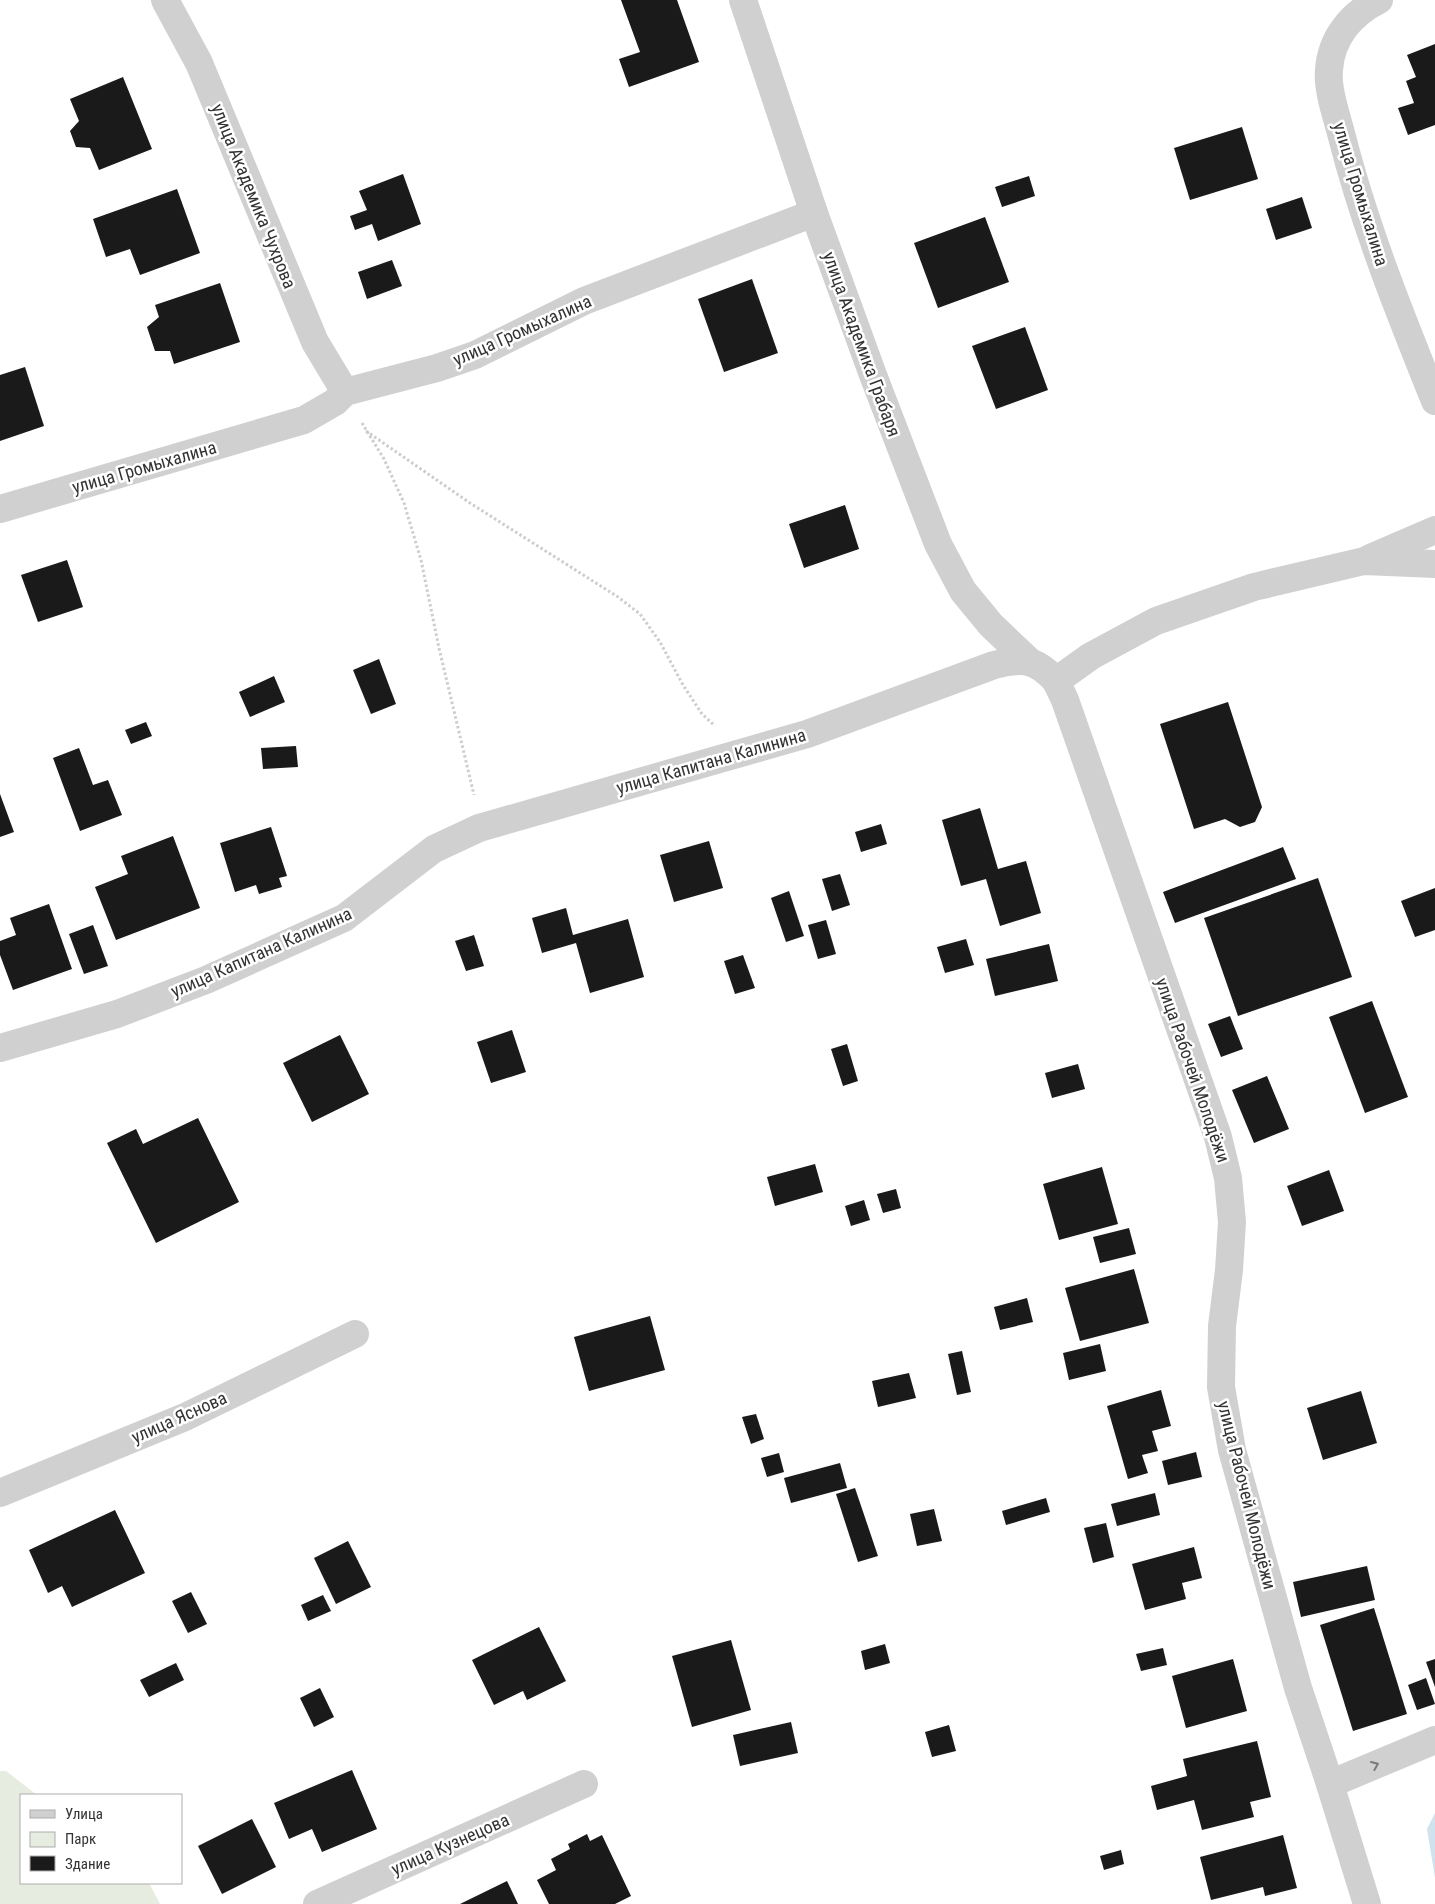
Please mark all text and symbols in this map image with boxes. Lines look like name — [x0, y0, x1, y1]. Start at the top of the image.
street label: улица Академика Чухрова — [207, 101, 301, 291]
street label: улица Громыхалина — [1329, 120, 1393, 268]
street label: улица Академика Грабаря — [819, 249, 905, 439]
street label: улица Громыхалина — [450, 290, 594, 370]
street label: улица Громыхалина — [69, 436, 219, 498]
street label: улица Капитана Калинина — [614, 724, 808, 798]
street label: улица Капитана Калинина — [167, 903, 355, 1001]
street label: улица Рабочей Молодёжи — [1152, 975, 1234, 1165]
street label: улица Яснова — [128, 1387, 230, 1447]
street label: улица Рабочей Молодёжи — [1213, 1399, 1281, 1591]
one-way arrow — [1370, 1761, 1379, 1772]
legend — [20, 1794, 182, 1884]
text: Улица — [65, 1805, 103, 1823]
street label: улица Кузнецова — [388, 1809, 512, 1879]
text: Парк — [65, 1830, 96, 1848]
text: Здание — [65, 1855, 110, 1873]

